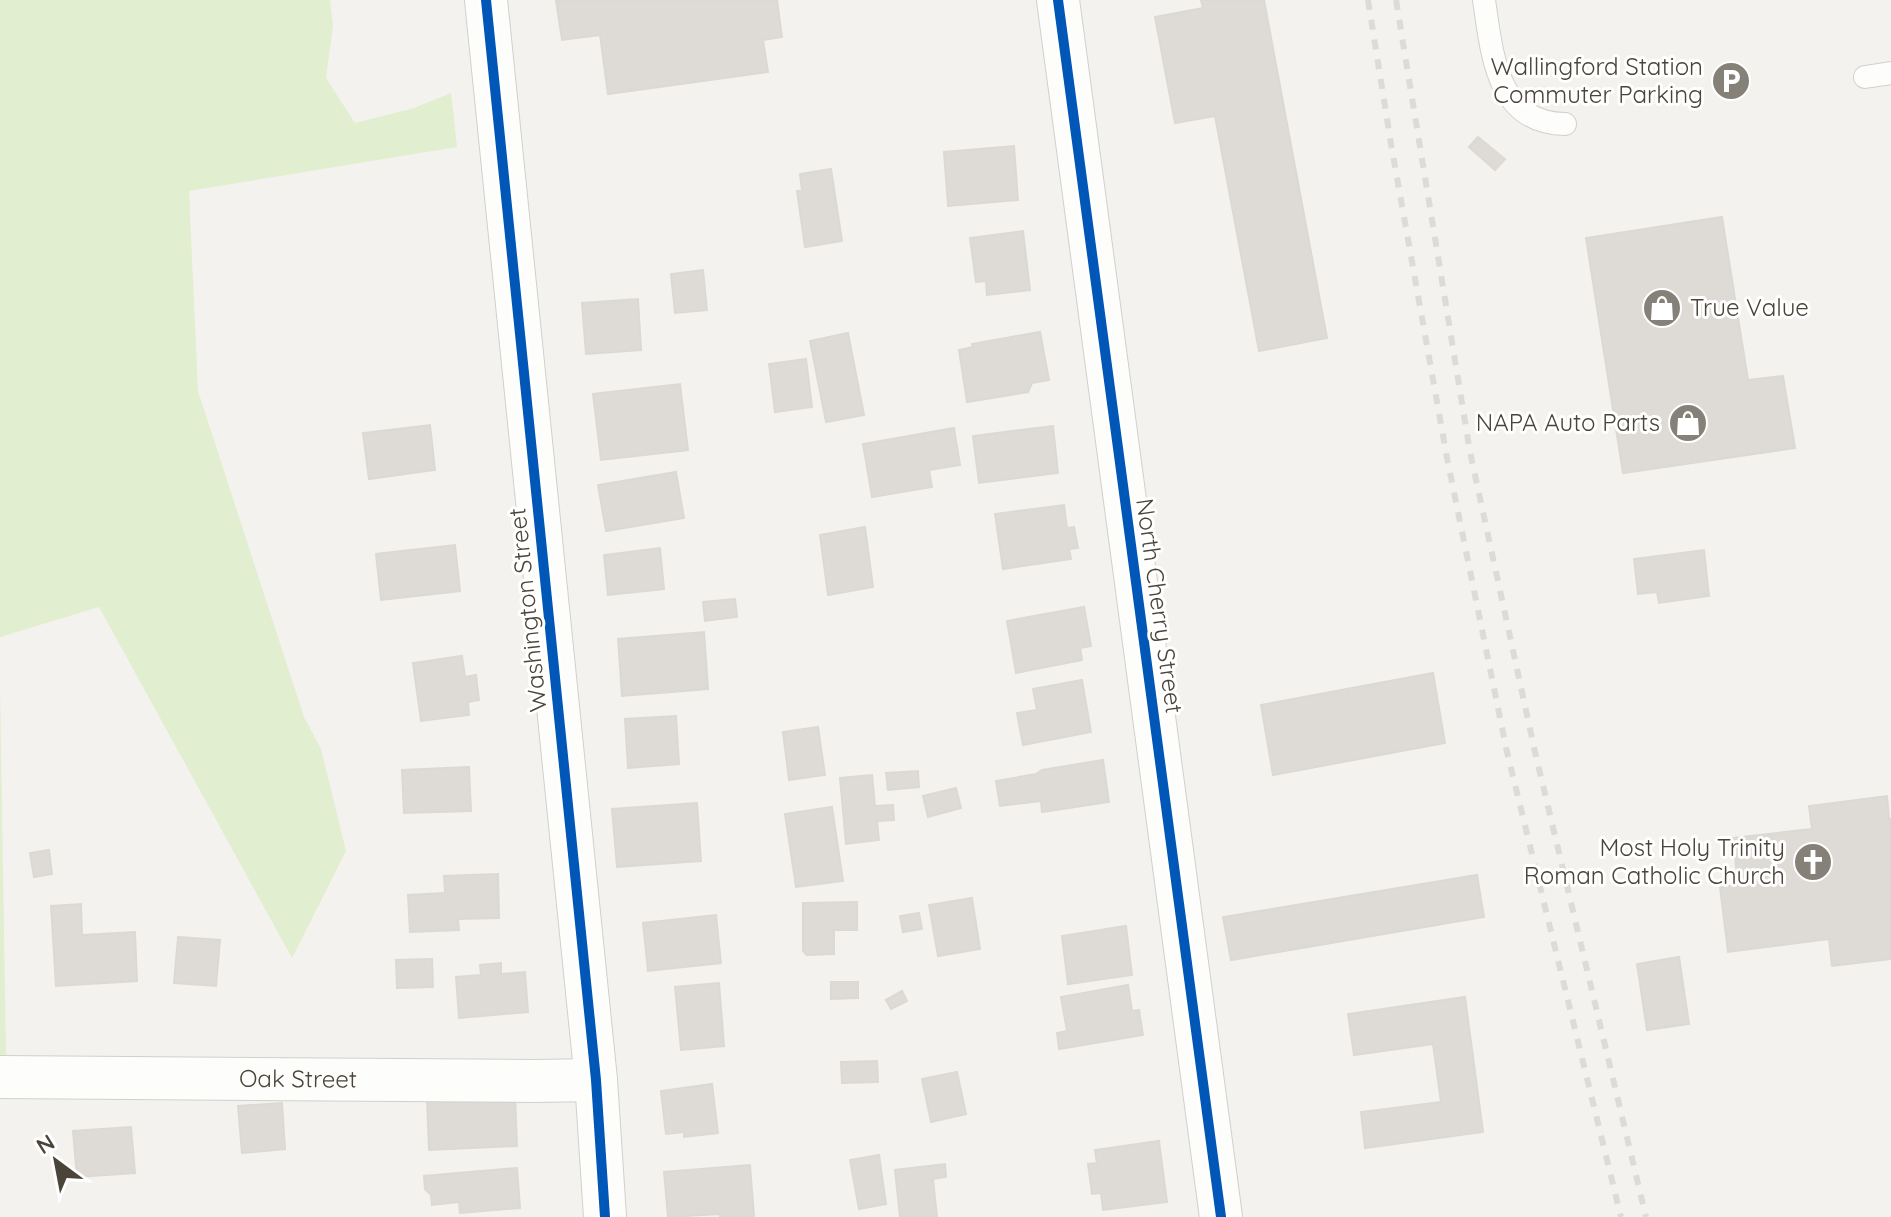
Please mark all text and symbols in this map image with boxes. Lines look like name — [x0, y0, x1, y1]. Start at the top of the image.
place label: Wallingford Station Commuter Parking — [1491, 51, 1703, 109]
parking icon: Wallingford Station Commuter Parking — [1710, 60, 1752, 102]
shop icon: True Value — [1641, 287, 1683, 329]
place label: True Value — [1690, 292, 1809, 322]
shop icon: NAPA Auto Parts — [1667, 402, 1709, 444]
place label: NAPA Auto Parts — [1476, 407, 1660, 437]
street label: North Cherry Street — [1130, 496, 1190, 715]
street label: Washington Street — [501, 507, 553, 714]
place label: Most Holy Trinity Roman Catholic Church — [1524, 832, 1785, 890]
church icon: Most Holy Trinity Roman Catholic Church — [1792, 841, 1834, 883]
street label: Oak Street — [239, 1063, 357, 1094]
north arrow — [16, 1121, 96, 1201]
text: N — [31, 1128, 60, 1160]

